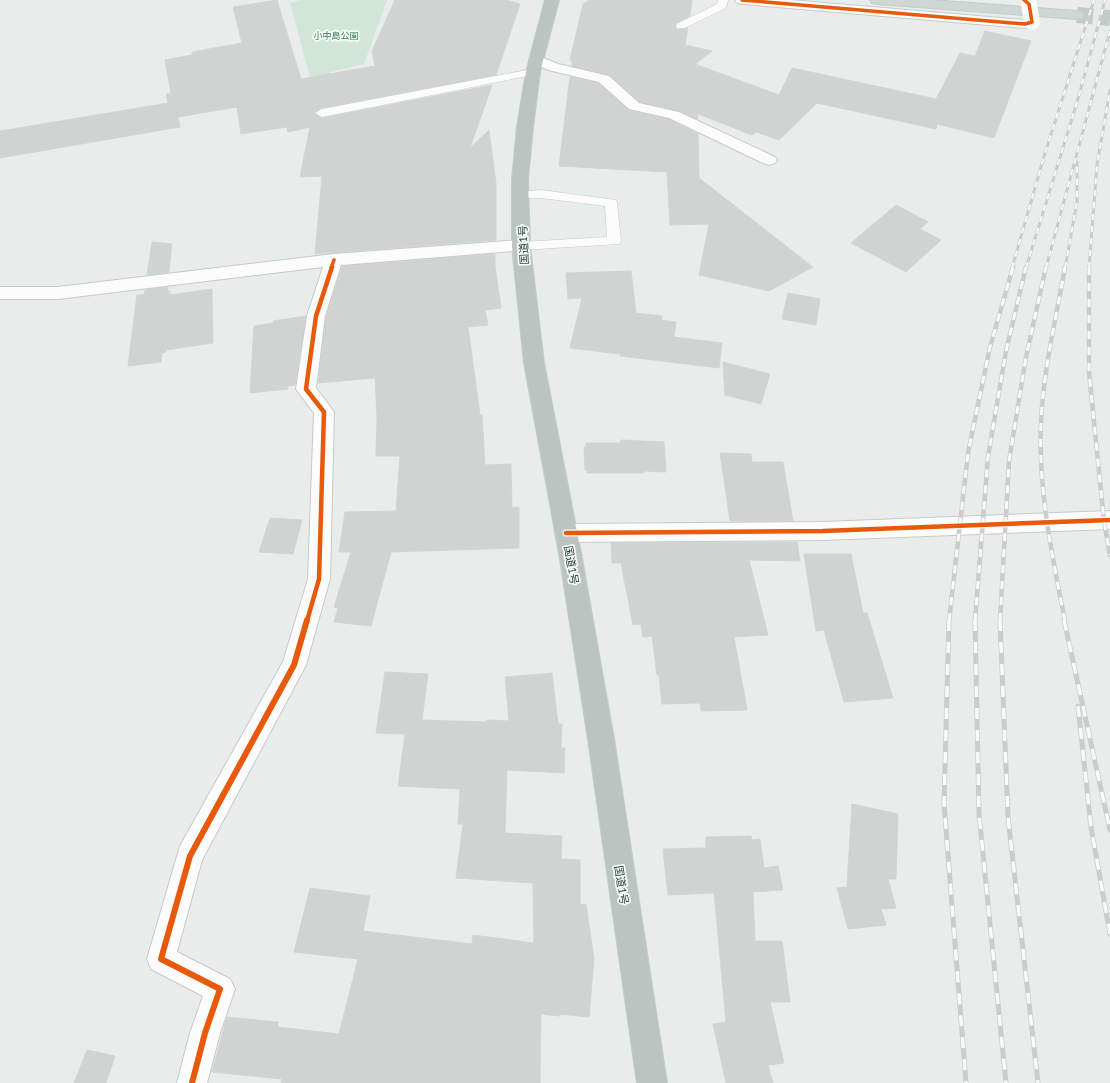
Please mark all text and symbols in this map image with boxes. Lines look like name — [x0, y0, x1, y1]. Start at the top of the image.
park label: 小中島公園 — [313, 30, 359, 41]
street label: 国道1号 — [515, 225, 531, 265]
street label: 国道1号 — [562, 544, 582, 586]
street label: 国道1号 — [612, 865, 632, 905]

